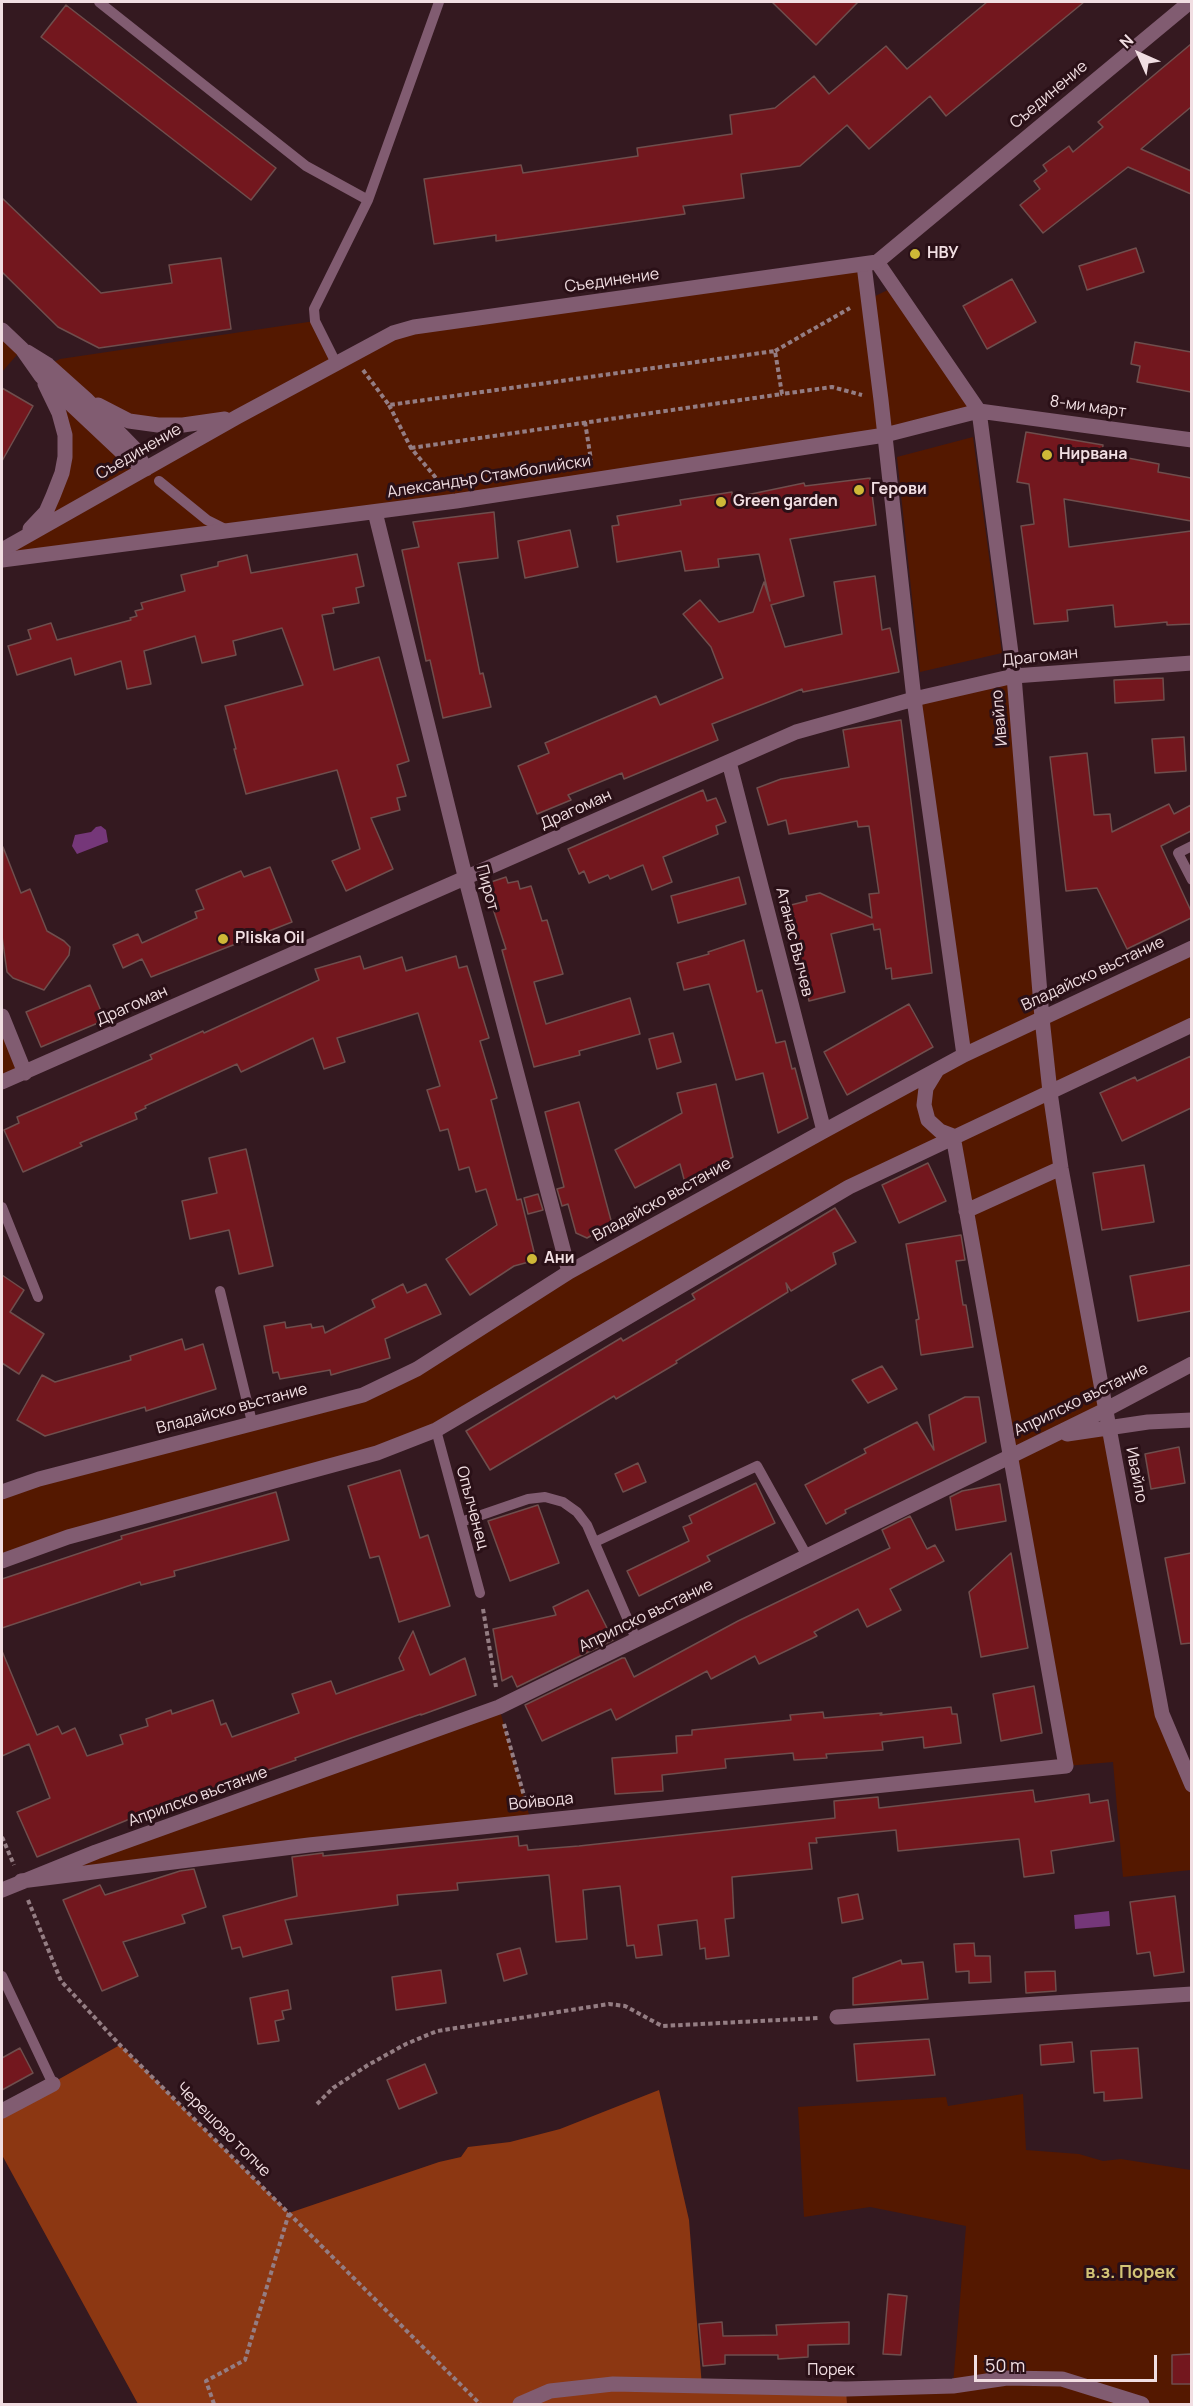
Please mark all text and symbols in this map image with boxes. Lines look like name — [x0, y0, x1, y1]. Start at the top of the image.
north arrow — [1109, 24, 1169, 84]
text: N — [1114, 29, 1138, 53]
street label: Съединение — [1006, 57, 1092, 133]
place label: НВУ — [927, 244, 958, 264]
marker: НВУ — [908, 247, 922, 261]
street label: Съединение — [564, 265, 660, 297]
street label: 8-ми март — [1049, 392, 1127, 422]
street label: Съединение — [93, 420, 185, 484]
place label: Нирвана — [1059, 445, 1127, 465]
marker: Нирвана — [1040, 448, 1054, 462]
street label: Александър Стамболийски — [386, 451, 592, 503]
place label: Герови — [871, 480, 927, 500]
marker: Герови — [852, 483, 866, 497]
place label: Green garden — [733, 492, 838, 512]
marker: Green garden — [714, 495, 728, 509]
street label: Драгоман — [1001, 643, 1079, 671]
street label: Ивайло — [988, 689, 1012, 747]
street label: Драгоман — [537, 786, 615, 834]
street label: Пирот — [472, 863, 502, 913]
street label: Атанас Вълчев — [771, 885, 817, 999]
place label: Pliska Oil — [235, 929, 305, 949]
marker: Pliska Oil — [216, 932, 230, 946]
street label: Владайско въстание — [1018, 932, 1168, 1016]
street label: Драгоман — [93, 982, 171, 1030]
street label: Владайско въстание — [589, 1154, 735, 1246]
place label: Ани — [544, 1249, 574, 1269]
marker: Ани — [525, 1252, 539, 1266]
street label: Априлско въстание — [1011, 1359, 1151, 1441]
street label: Владайско въстание — [154, 1380, 310, 1438]
street label: Ивайло — [1121, 1446, 1151, 1504]
street label: Опълченец — [452, 1464, 492, 1552]
street label: Априлско въстание — [576, 1575, 716, 1657]
street label: Априлско въстание — [126, 1763, 270, 1831]
street label: Войвода — [508, 1789, 574, 1815]
street label: Черешово топче — [172, 2079, 274, 2181]
district label: в.з. Порек — [1085, 2262, 1175, 2284]
scale bar — [977, 2343, 1160, 2381]
text: 50 m — [985, 2353, 1025, 2377]
street label: Порек — [807, 2361, 855, 2381]

